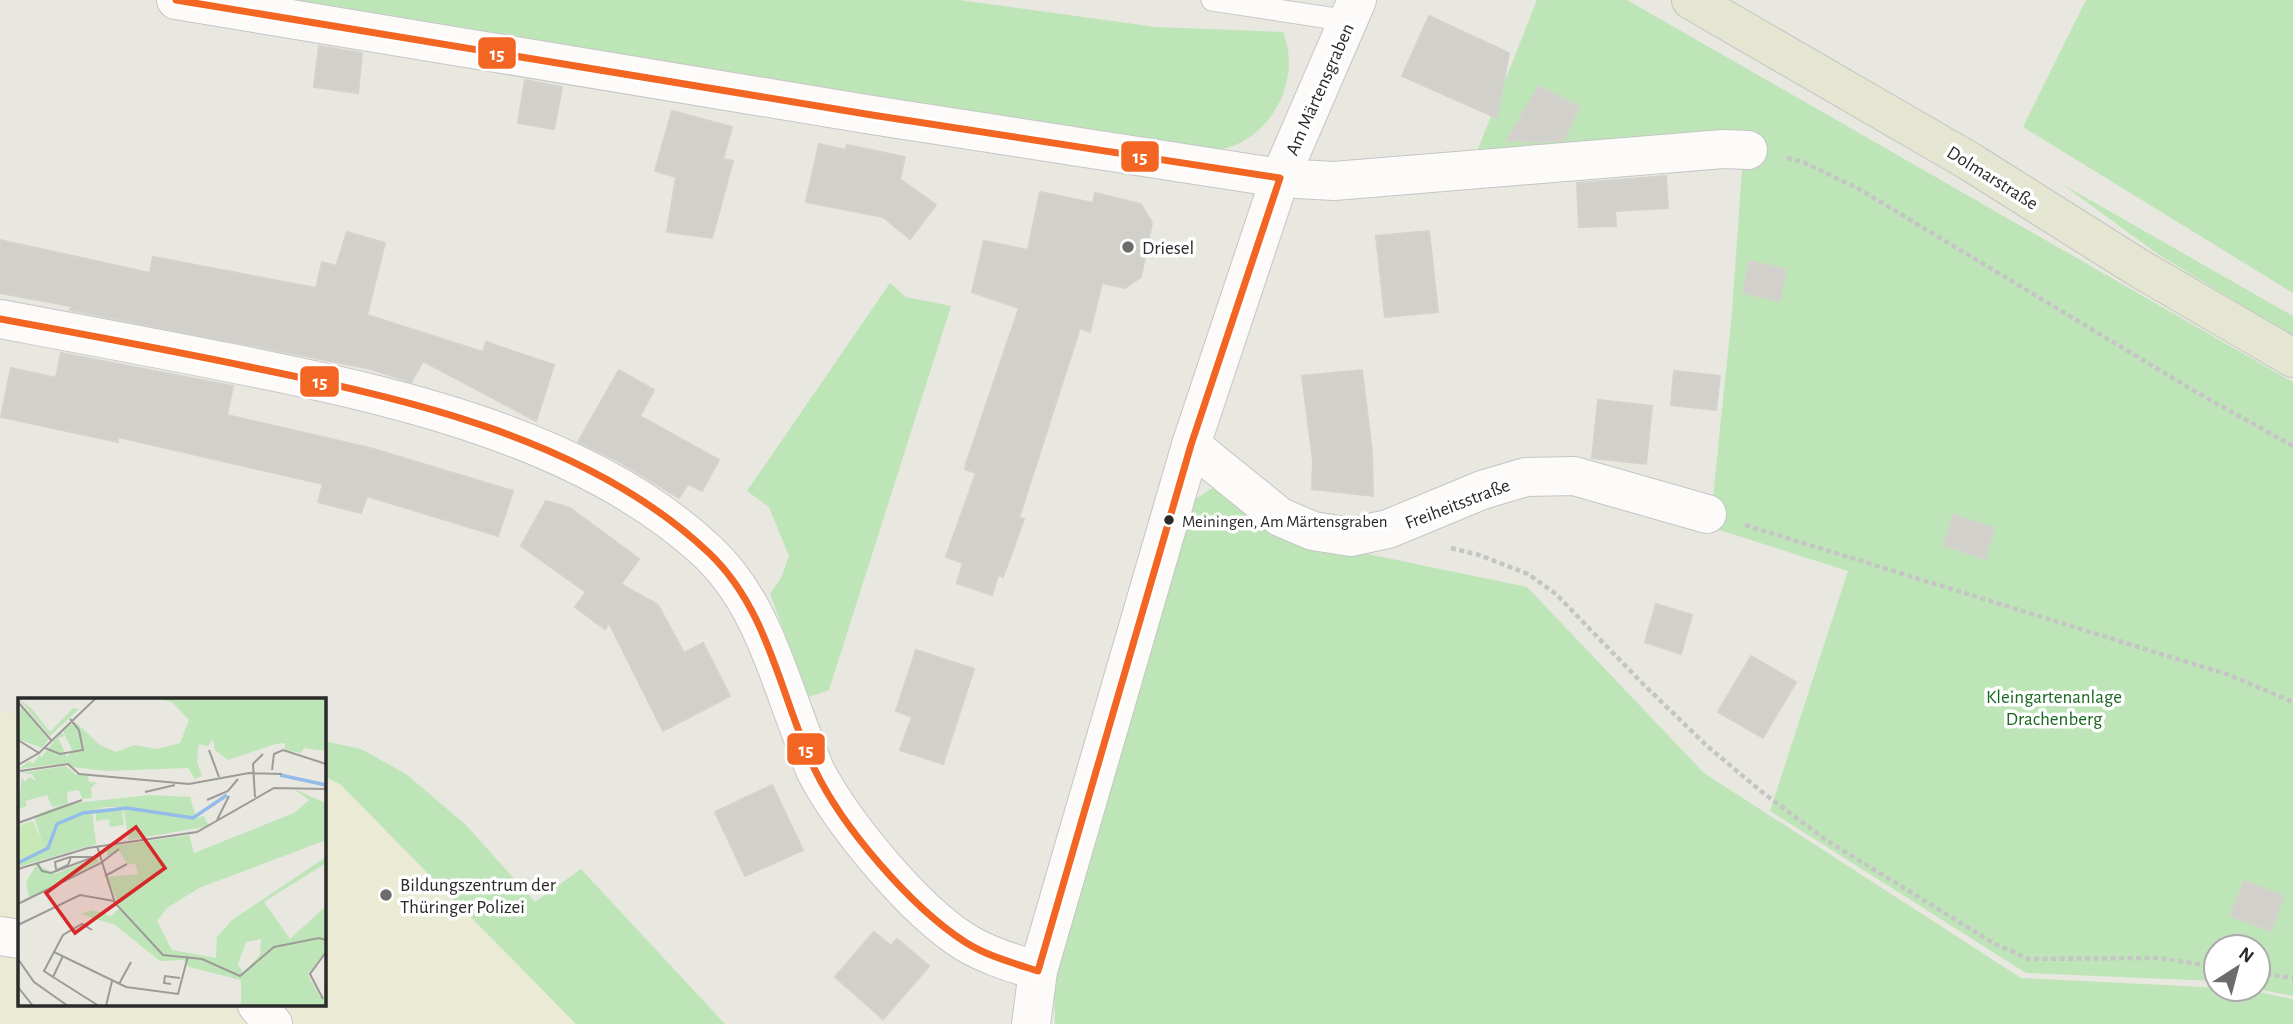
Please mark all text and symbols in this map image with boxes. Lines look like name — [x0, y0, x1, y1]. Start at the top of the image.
street label: Am Märtensgraben — [1283, 21, 1358, 158]
line badge: 15 — [477, 36, 517, 70]
text: 15 — [489, 45, 505, 64]
line badge: 15 — [1120, 140, 1160, 173]
street label: Dolmarstraße — [1943, 143, 2041, 214]
text: 15 — [1132, 148, 1148, 167]
marker: Driesel — [1120, 239, 1136, 255]
place label: Driesel — [1142, 239, 1194, 258]
line badge: 15 — [299, 365, 340, 398]
text: 15 — [312, 373, 328, 392]
street label: Freiheitsstraße — [1403, 476, 1513, 533]
marker: Meiningen, Am Märtensgraben — [1162, 513, 1176, 527]
place label: Meiningen, Am Märtensgraben — [1182, 513, 1388, 530]
park label: Kleingartenanlage Drachenberg — [1986, 688, 2122, 729]
inset map — [18, 698, 326, 1006]
line badge: 15 — [786, 732, 826, 766]
text: 15 — [798, 741, 814, 760]
place label: Bildungszentrum der Thüringer Polizei — [400, 876, 556, 917]
marker: Bildungszentrum der Thüringer Polizei — [378, 887, 394, 903]
north arrow — [2202, 933, 2272, 1003]
text: N — [2235, 944, 2257, 967]

